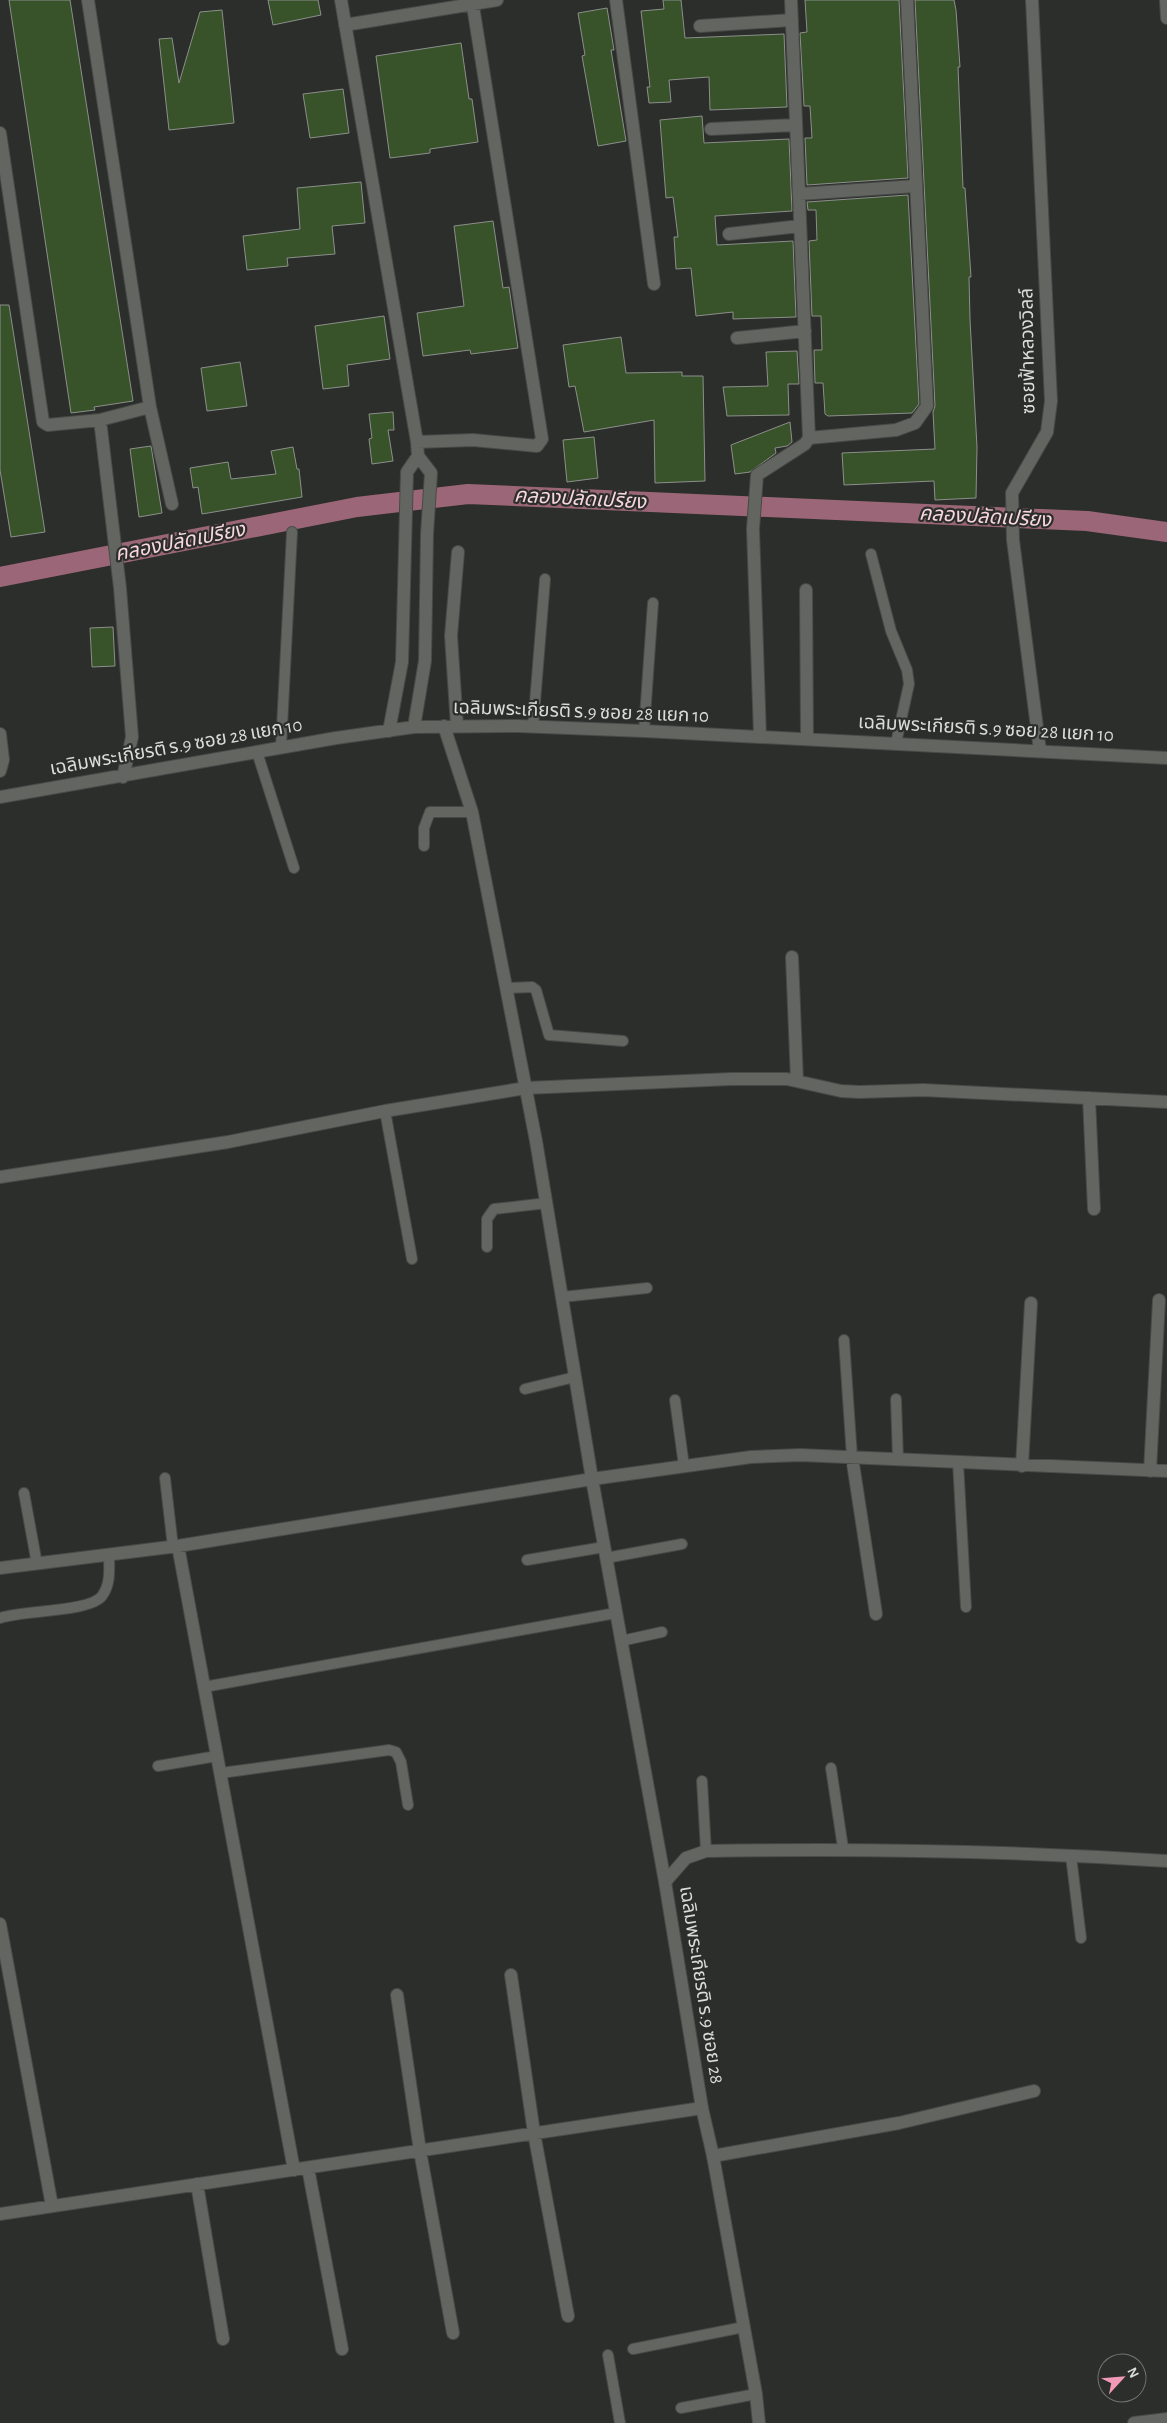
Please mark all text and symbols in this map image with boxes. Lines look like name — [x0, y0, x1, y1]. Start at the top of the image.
street label: ซอยฟ้าหลวงวิลล์ — [1016, 288, 1039, 414]
water label: คลองปลัดเปรียง — [514, 486, 648, 513]
water label: คลองปลัดเปรียง — [919, 504, 1053, 531]
water label: คลองปลัดเปรียง — [113, 519, 248, 564]
street label: เฉลิมพระเกียรติ ร.9 ซอย 28 แยก 10 — [453, 697, 709, 726]
street label: เฉลิมพระเกียรติ ร.9 ซอย 28 แยก 10 — [858, 712, 1114, 745]
street label: เฉลิมพระเกียรติ ร.9 ซอย 28 แยก 10 — [48, 714, 304, 779]
street label: เฉลิมพระเกียรติ ร.9 ซอย 28 — [676, 1884, 727, 2085]
north arrow — [1097, 2353, 1147, 2403]
text: N — [1124, 2365, 1141, 2380]

